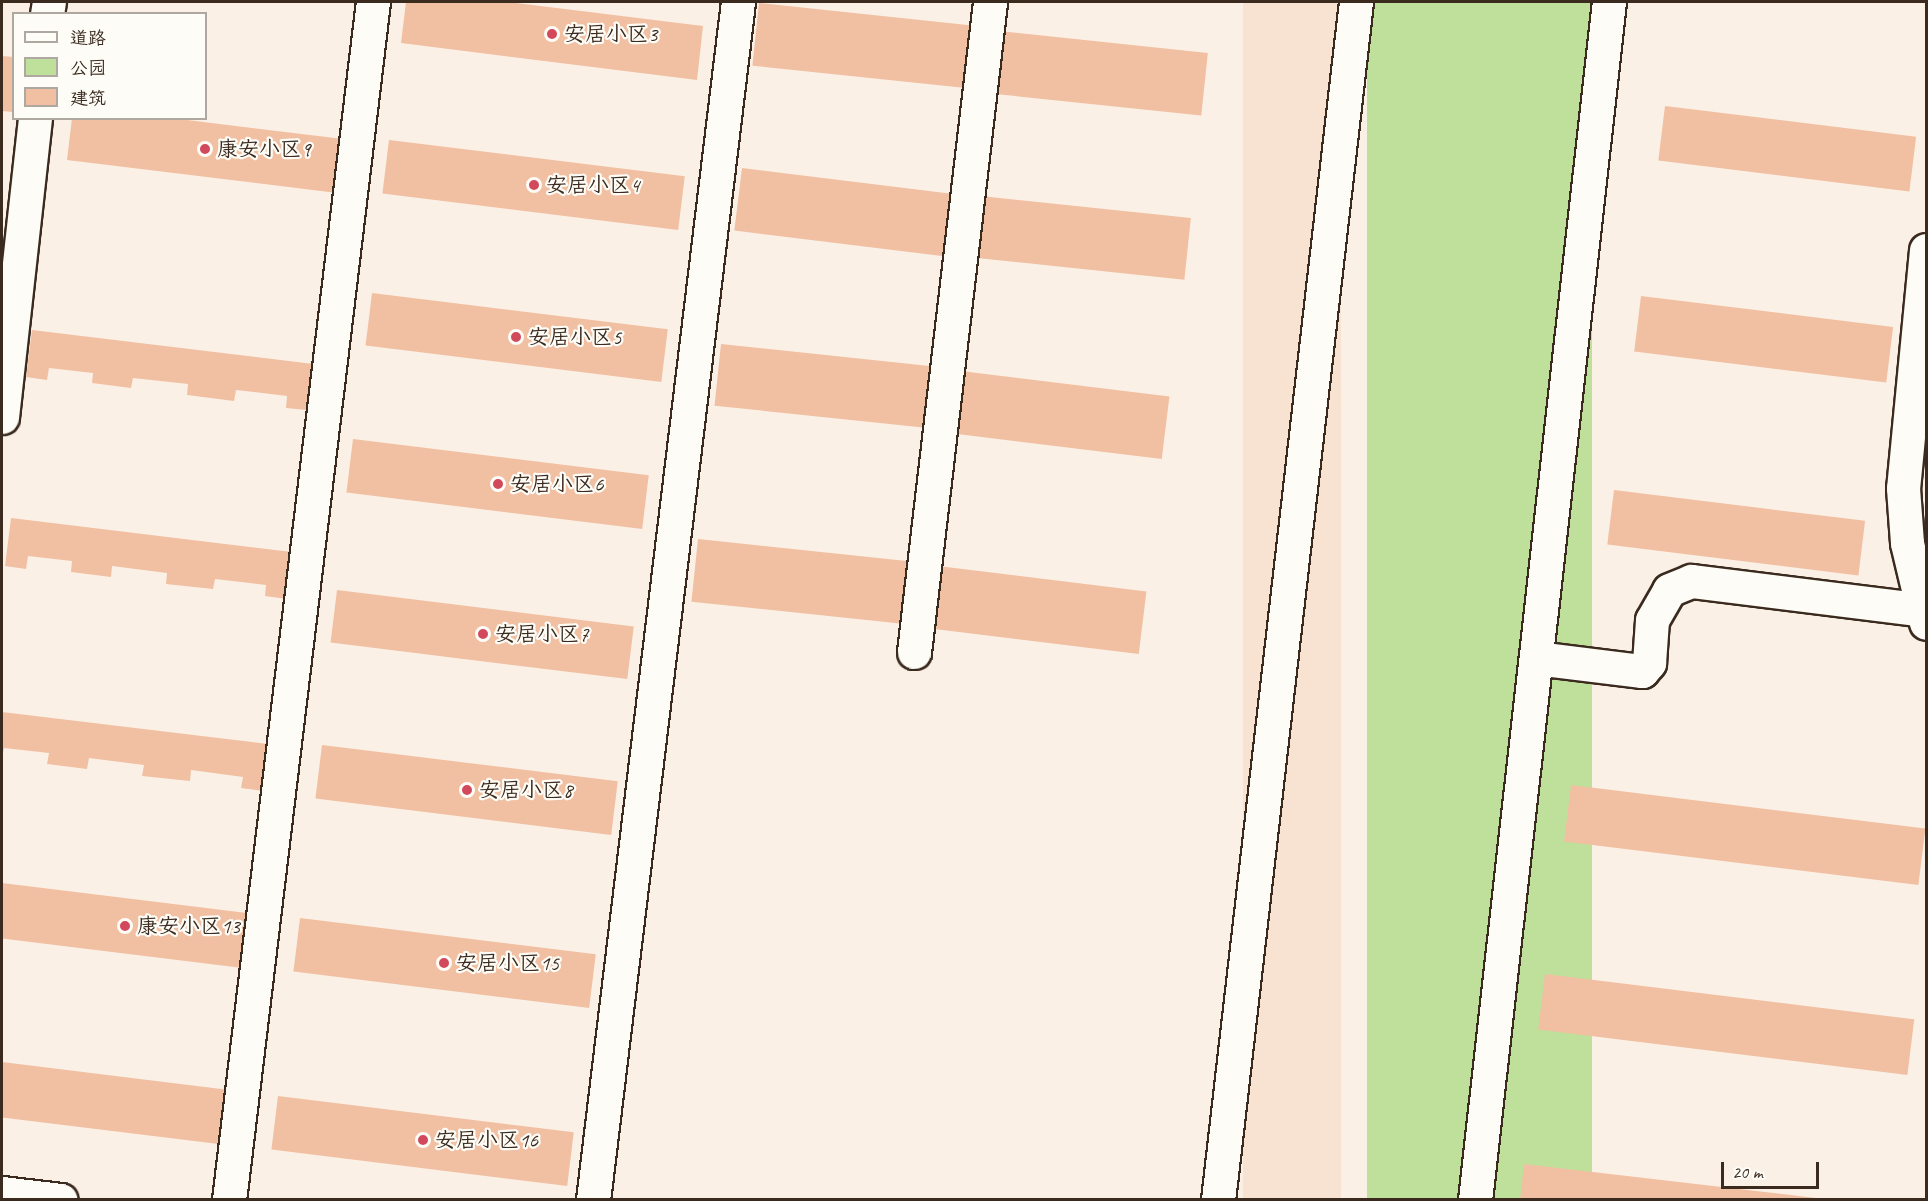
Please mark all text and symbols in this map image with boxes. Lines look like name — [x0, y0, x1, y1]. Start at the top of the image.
legend — [12, 12, 207, 120]
place label: 安居小区3 — [564, 21, 657, 47]
text: 道路 — [70, 27, 106, 49]
marker: 安居小区3 — [545, 27, 559, 41]
text: 公园 — [70, 57, 106, 79]
text: 建筑 — [70, 87, 106, 109]
place label: 康安小区9 — [217, 136, 310, 162]
marker: 康安小区9 — [198, 142, 212, 156]
place label: 安居小区4 — [546, 172, 639, 198]
marker: 安居小区4 — [527, 178, 541, 192]
place label: 安居小区5 — [528, 324, 621, 350]
marker: 安居小区5 — [509, 330, 523, 344]
place label: 安居小区6 — [510, 471, 603, 497]
marker: 安居小区6 — [491, 477, 505, 491]
place label: 安居小区7 — [495, 621, 588, 647]
marker: 安居小区7 — [476, 627, 490, 641]
place label: 安居小区8 — [479, 777, 572, 803]
marker: 安居小区8 — [460, 783, 474, 797]
place label: 康安小区13 — [137, 913, 240, 939]
marker: 康安小区13 — [118, 919, 132, 933]
place label: 安居小区15 — [456, 950, 559, 976]
marker: 安居小区15 — [437, 956, 451, 970]
place label: 安居小区16 — [435, 1127, 538, 1153]
marker: 安居小区16 — [416, 1133, 430, 1147]
scale bar — [1724, 1150, 1822, 1188]
text: 20 m — [1732, 1161, 1763, 1183]

